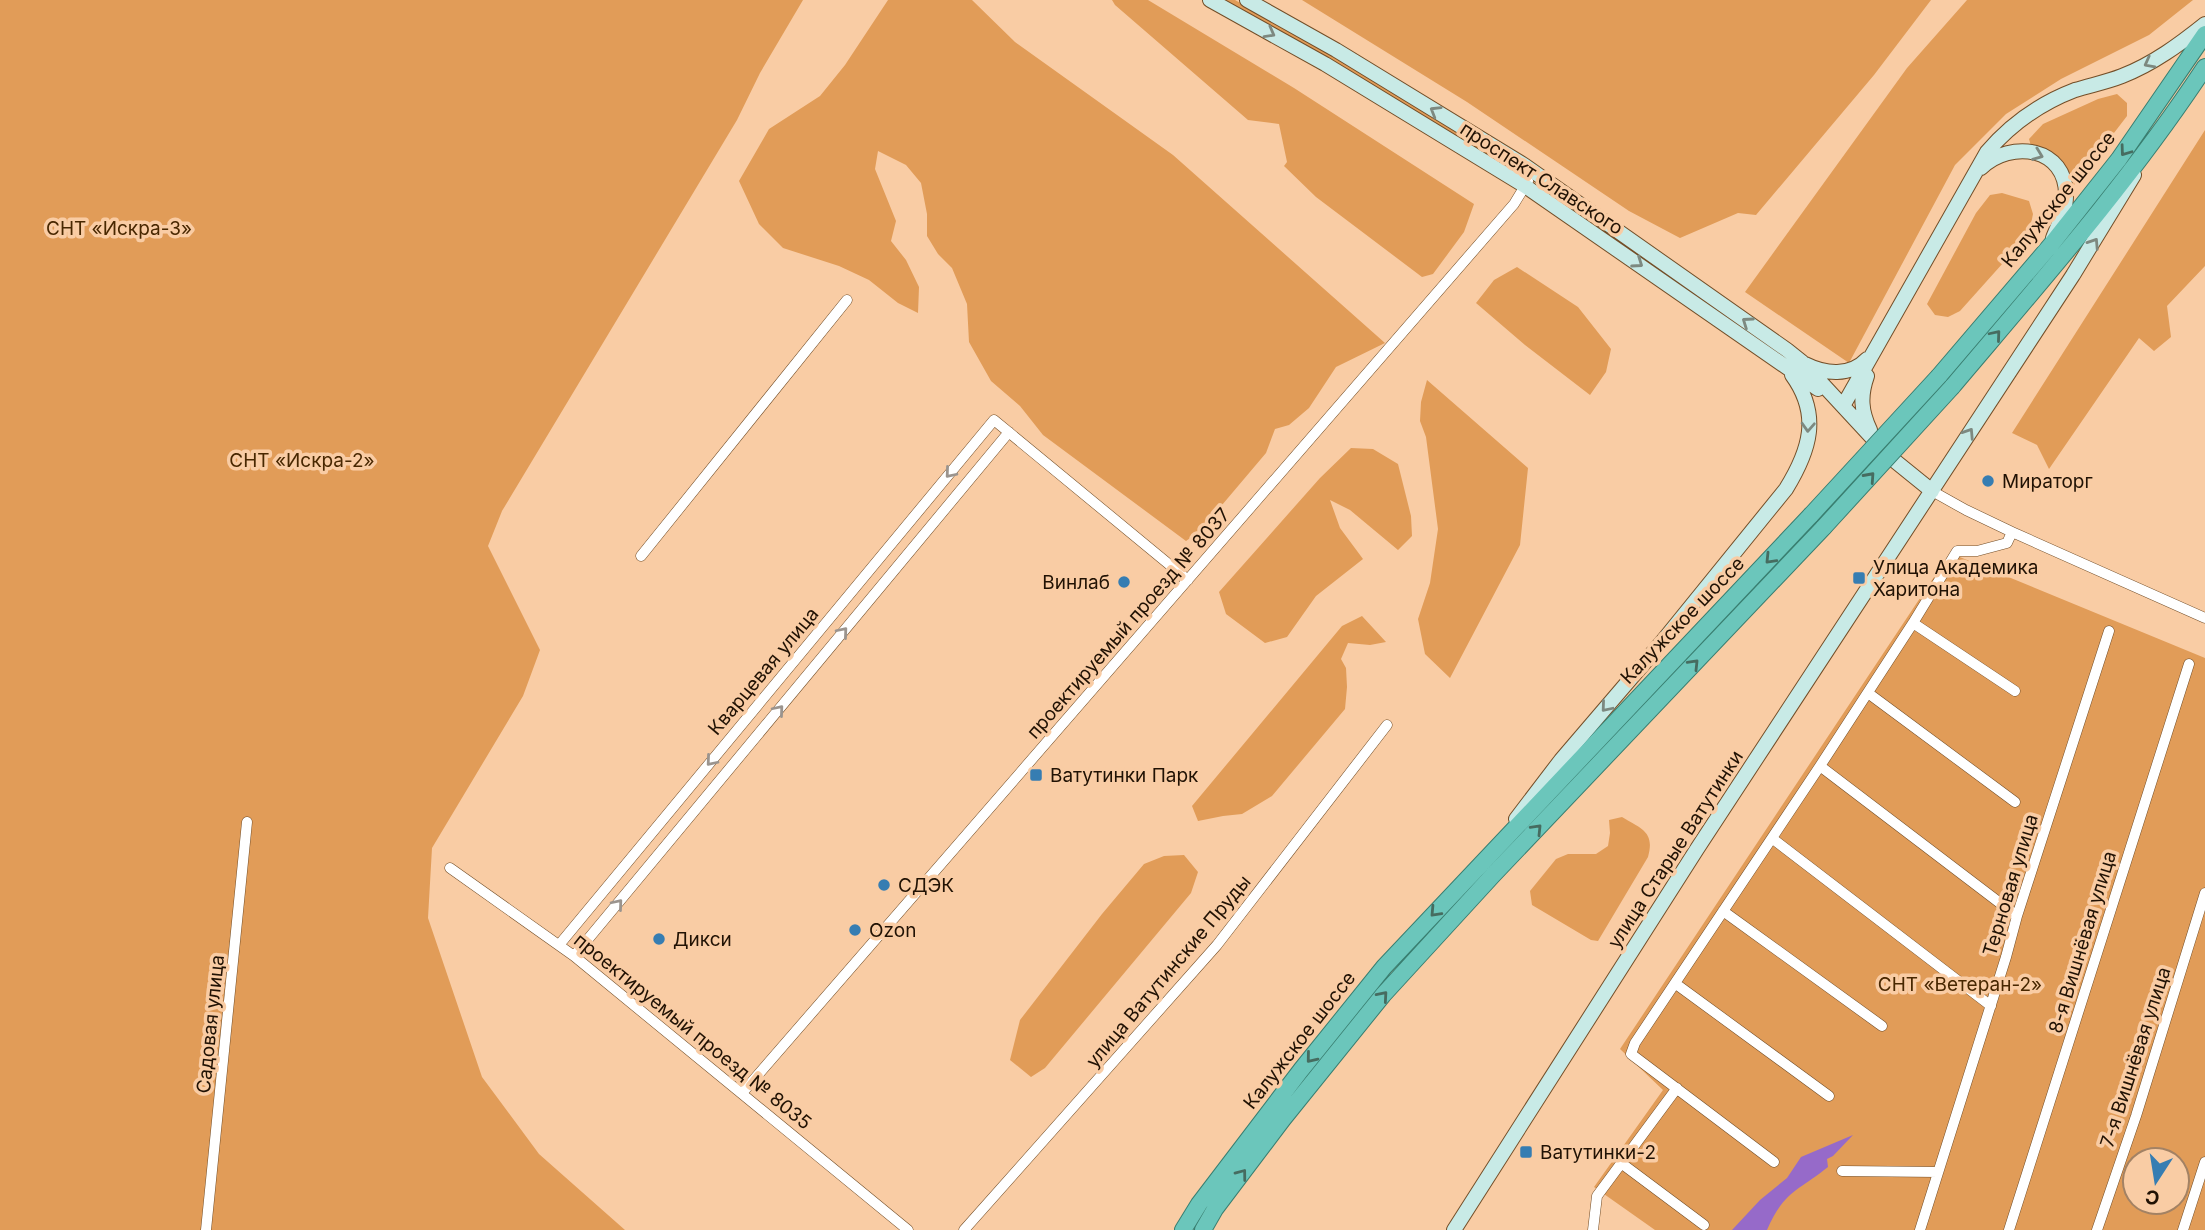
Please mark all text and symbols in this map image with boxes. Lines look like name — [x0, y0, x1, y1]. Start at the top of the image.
one-way arrow — [1263, 25, 1275, 38]
one-way arrow — [2144, 54, 2156, 68]
one-way arrow — [1429, 106, 1442, 119]
street label: проспект Славского — [1456, 117, 1627, 240]
street label: Калужское шоссе — [1997, 127, 2120, 272]
one-way arrow — [2121, 143, 2133, 156]
one-way arrow — [2032, 147, 2044, 161]
park label: СНТ «Искра-3» — [46, 217, 192, 240]
one-way arrow — [2085, 238, 2098, 251]
one-way arrow — [1630, 255, 1643, 267]
one-way arrow — [1742, 318, 1755, 330]
one-way arrow — [1988, 331, 2000, 344]
one-way arrow — [1801, 422, 1816, 433]
one-way arrow — [1961, 428, 1974, 441]
park label: СНТ «Искра-2» — [229, 449, 375, 472]
one-way arrow — [946, 465, 959, 477]
place label: Мираторг — [2002, 470, 2093, 493]
one-way arrow — [1862, 472, 1875, 485]
marker: Мираторг — [1980, 473, 1996, 489]
street label: проектируемый проезд № 8037 — [1022, 503, 1235, 743]
one-way arrow — [1766, 551, 1778, 564]
street label: Калужское шоссе — [1616, 552, 1749, 689]
place label: Улица Академика Харитона — [1873, 556, 2038, 601]
marker: Улица Академика Харитона — [1851, 570, 1867, 586]
place label: Винлаб — [1042, 571, 1110, 594]
marker: Винлаб — [1116, 574, 1132, 590]
street label: Кварцевая улица — [703, 603, 823, 740]
one-way arrow — [835, 627, 847, 640]
one-way arrow — [1686, 659, 1699, 672]
one-way arrow — [1602, 700, 1615, 712]
one-way arrow — [770, 705, 783, 717]
street label: улица Старые Ватутинки — [1603, 746, 1748, 952]
one-way arrow — [707, 752, 719, 765]
place label: Ватутинки Парк — [1050, 764, 1199, 787]
marker: Ватутинки Парк — [1028, 767, 1044, 783]
street label: Терновая улица — [1978, 811, 2043, 959]
one-way arrow — [1529, 824, 1542, 837]
street label: 8-я Вишнёвая улица — [2044, 848, 2121, 1036]
street label: улица Ватутинские Пруды — [1081, 870, 1256, 1072]
place label: СДЭК — [898, 874, 954, 897]
marker: СДЭК — [876, 877, 892, 893]
one-way arrow — [610, 899, 622, 912]
one-way arrow — [1431, 904, 1443, 917]
place label: Ozon — [869, 919, 916, 942]
marker: Ozon — [847, 922, 863, 938]
street label: проектируемый проезд № 8035 — [569, 928, 816, 1134]
place label: Дикси — [673, 928, 732, 951]
marker: Дикси — [651, 931, 667, 947]
street label: Садовая улица — [192, 954, 229, 1094]
street label: 7-я Вишнёвая улица — [2095, 964, 2175, 1150]
street label: Калужское шоссе — [1239, 967, 1360, 1114]
park label: СНТ «Ветеран-2» — [1878, 973, 2042, 996]
one-way arrow — [1375, 991, 1387, 1004]
one-way arrow — [1306, 1051, 1319, 1063]
place label: Ватутинки-2 — [1540, 1141, 1656, 1164]
marker: Ватутинки-2 — [1518, 1144, 1534, 1160]
north arrow — [2121, 1146, 2191, 1216]
one-way arrow — [1233, 1169, 1246, 1182]
text: С — [2143, 1184, 2162, 1210]

